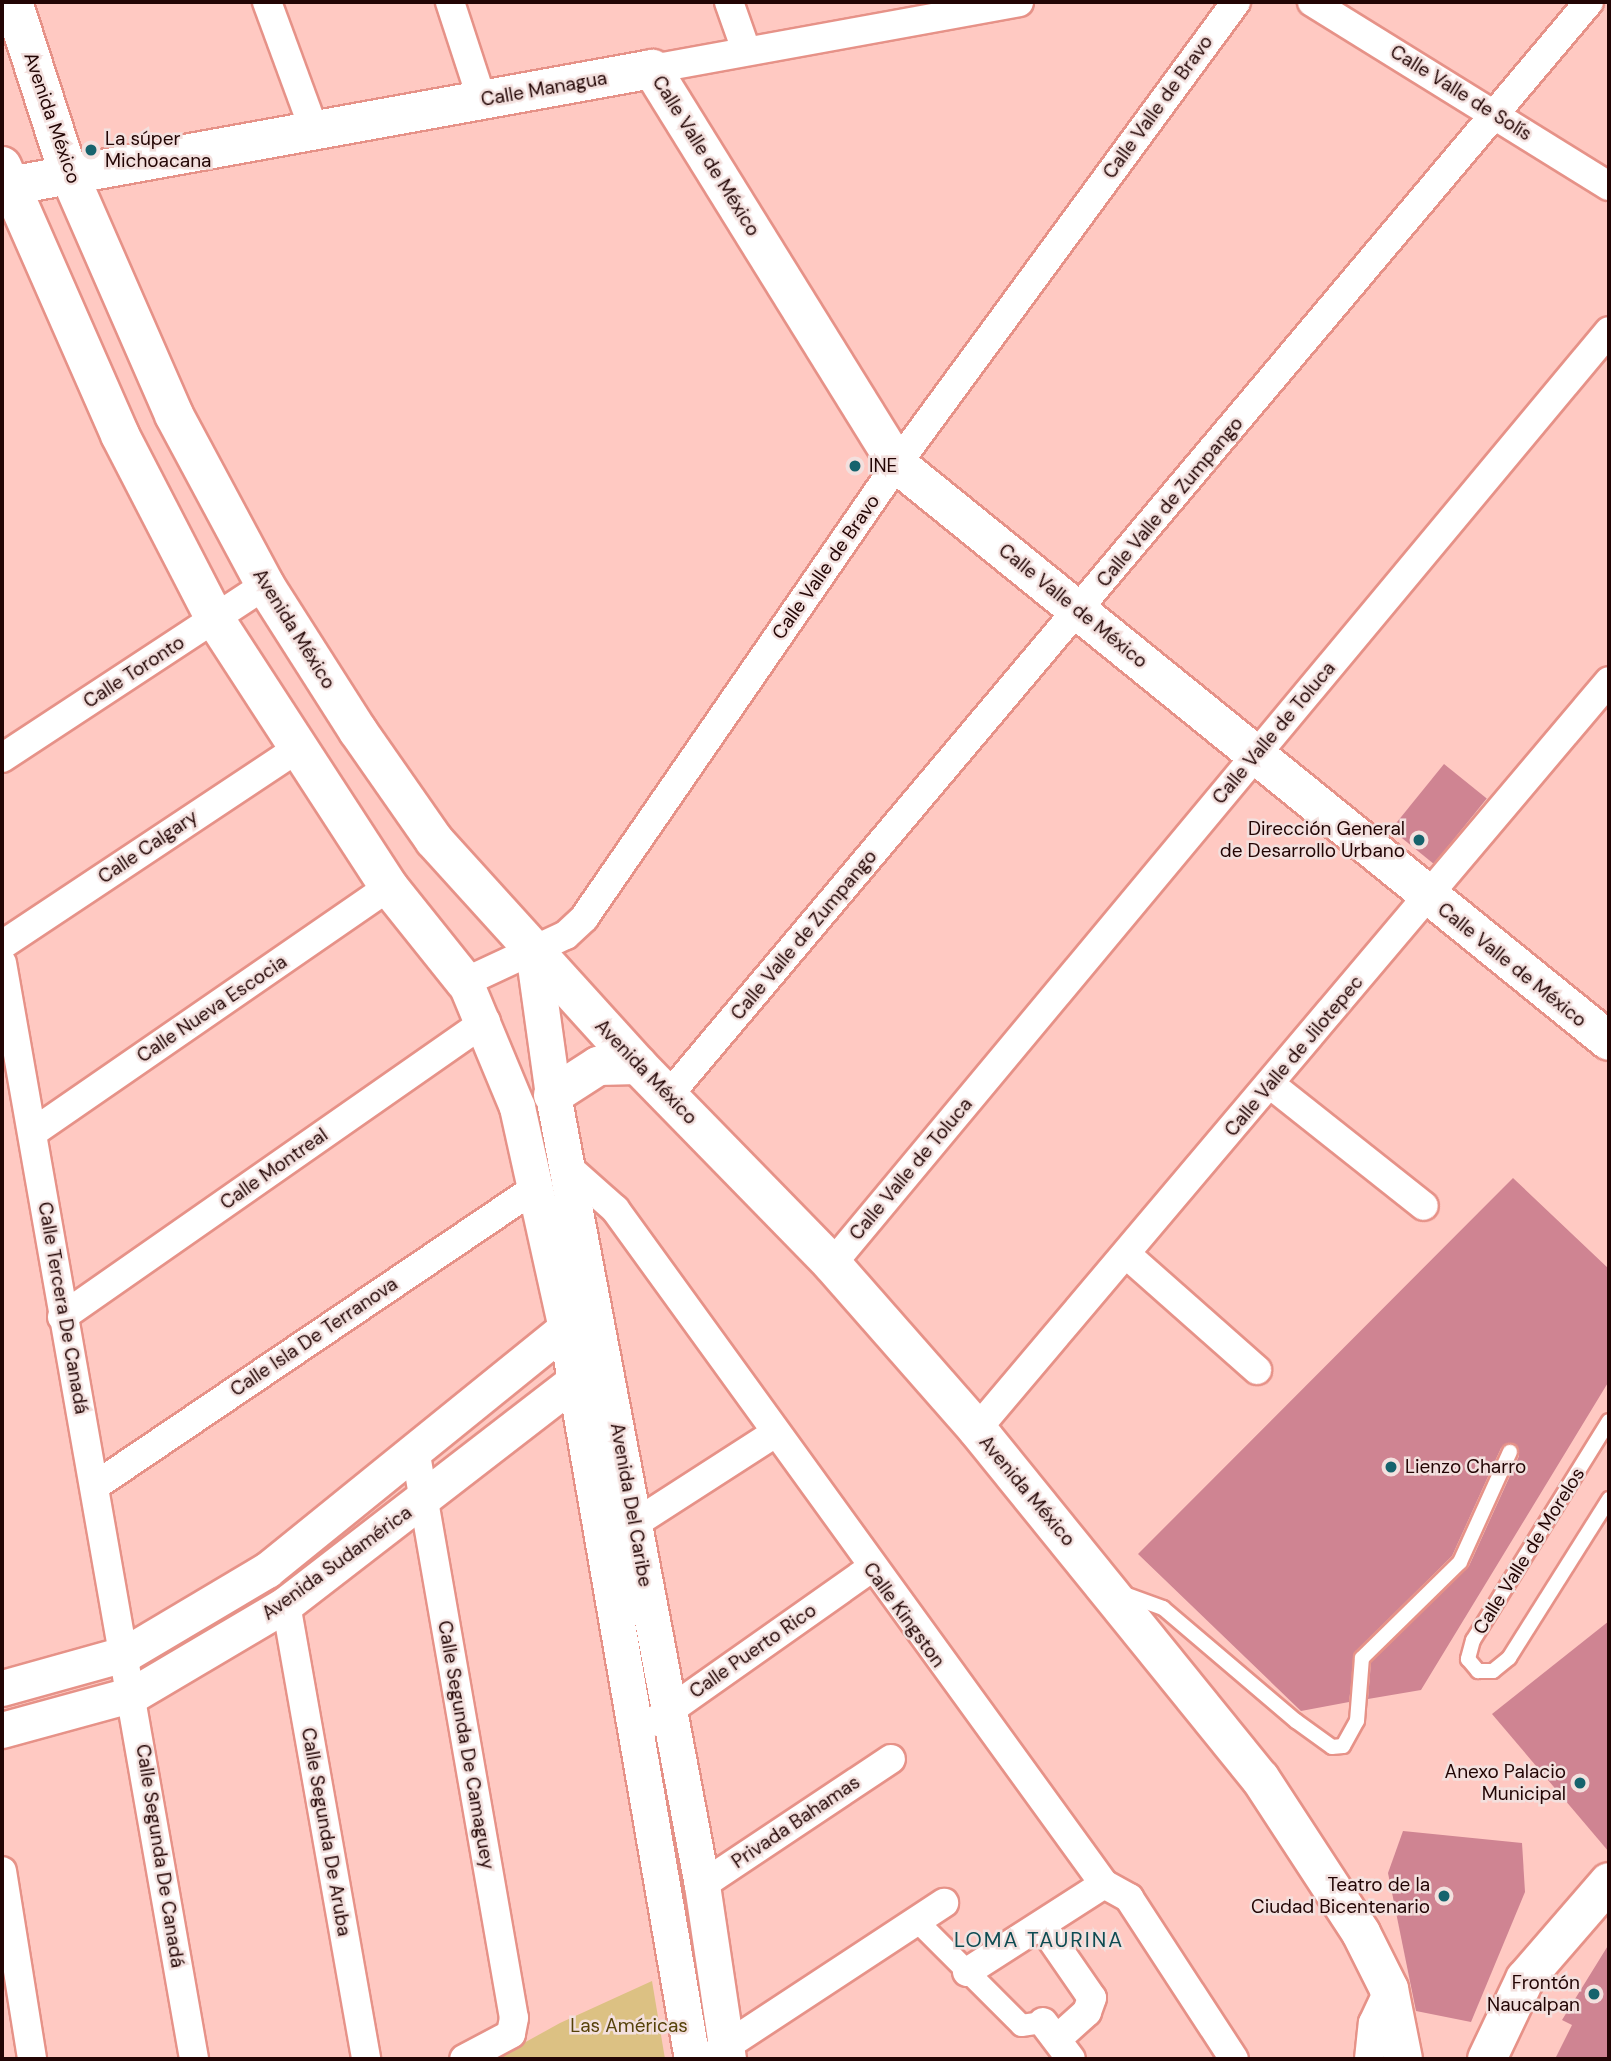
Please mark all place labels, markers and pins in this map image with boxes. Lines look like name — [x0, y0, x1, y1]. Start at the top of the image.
place label: La súper Michoacana — [105, 128, 211, 172]
marker: La súper Michoacana — [83, 142, 99, 158]
place label: INE — [869, 455, 897, 477]
marker: INE — [847, 458, 863, 474]
place label: Dirección General de Desarrollo Urbano — [1220, 818, 1405, 862]
marker: Dirección General de Desarrollo Urbano — [1411, 832, 1427, 848]
place label: Lienzo Charro — [1405, 1456, 1526, 1478]
marker: Lienzo Charro — [1383, 1459, 1399, 1475]
place label: Anexo Palacio Municipal — [1445, 1761, 1566, 1805]
marker: Anexo Palacio Municipal — [1572, 1775, 1588, 1791]
place label: Teatro de la Ciudad Bicentenario — [1251, 1874, 1430, 1918]
marker: Teatro de la Ciudad Bicentenario — [1436, 1888, 1452, 1904]
place label: Frontón Naucalpan — [1487, 1972, 1580, 2016]
marker: Frontón Naucalpan — [1586, 1986, 1602, 2002]

